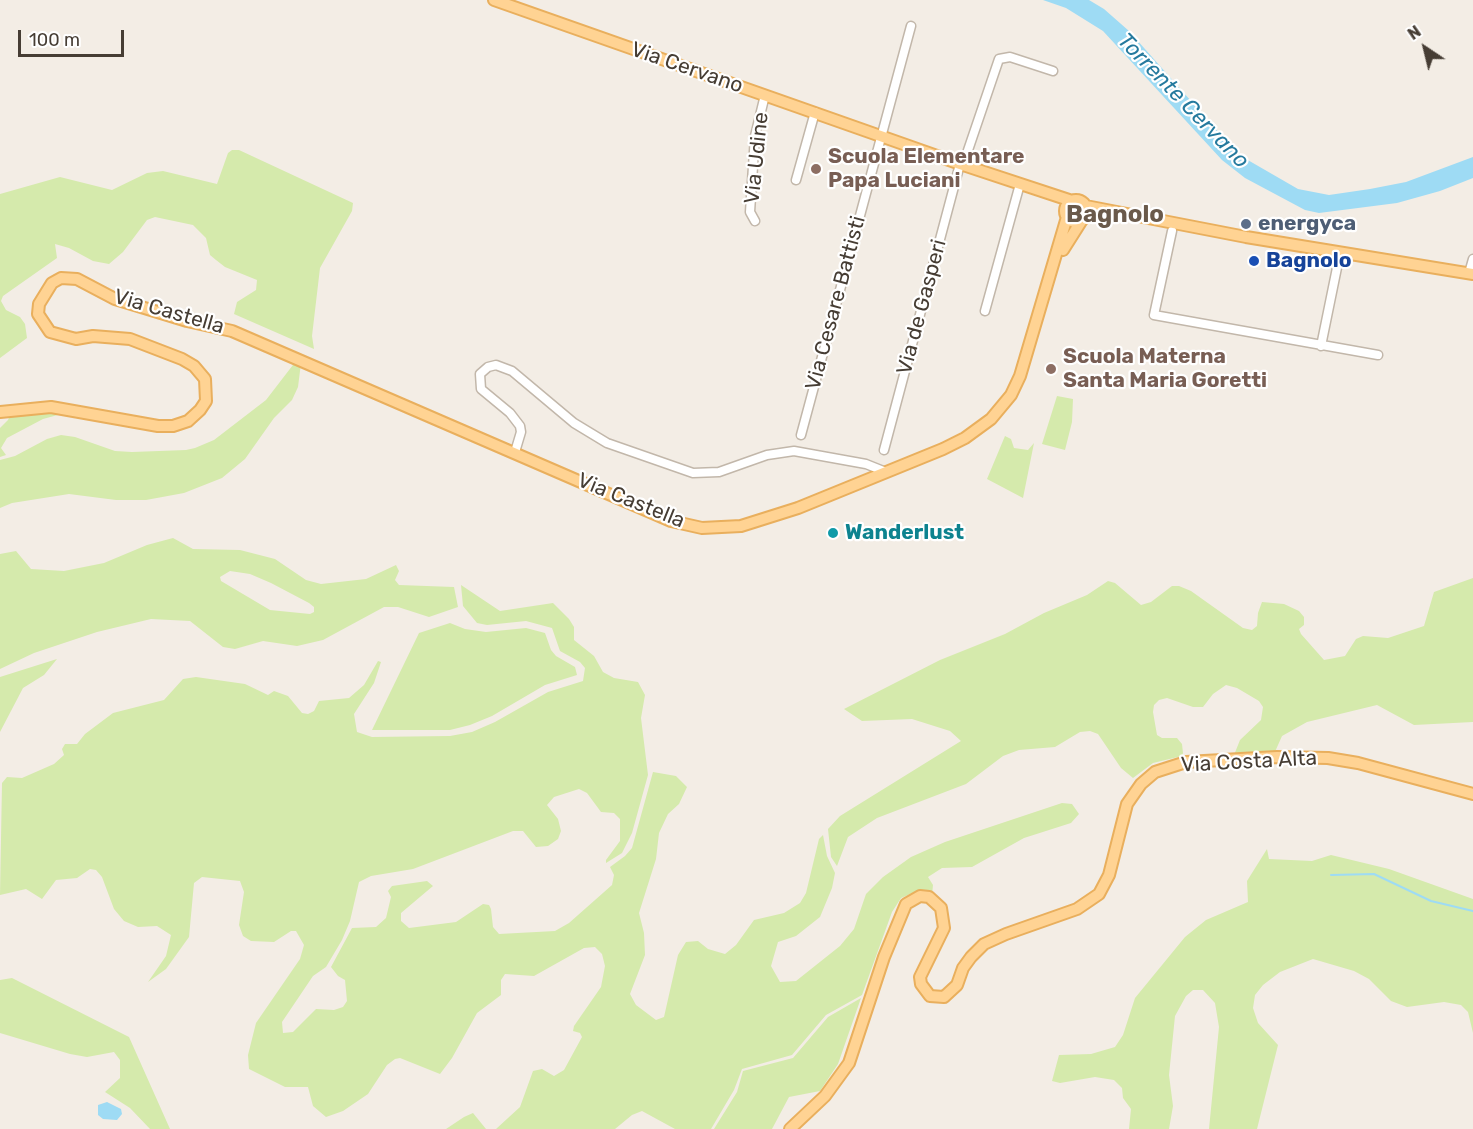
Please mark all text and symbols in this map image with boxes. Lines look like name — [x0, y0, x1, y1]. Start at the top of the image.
scale bar — [21, 18, 128, 56]
north arrow — [1395, 18, 1455, 78]
text: N — [1404, 22, 1425, 44]
water label: Torrente Cervano — [1112, 28, 1254, 174]
text: 100 m — [29, 29, 80, 51]
street label: Via Cervano — [628, 37, 746, 99]
street label: Via Udine — [740, 111, 774, 205]
place label: Scuola Elementare Papa Luciani — [828, 144, 1025, 194]
marker: Scuola Elementare Papa Luciani — [809, 162, 823, 176]
district label: Bagnolo — [1066, 201, 1164, 229]
place label: energyca — [1258, 211, 1356, 237]
street label: Via Cesare Battisti — [801, 213, 871, 393]
marker: energyca — [1239, 217, 1253, 231]
street label: Via de Gasperi — [892, 237, 952, 377]
place label: Bagnolo — [1266, 248, 1352, 274]
marker: Bagnolo — [1247, 254, 1261, 268]
street label: Via Castella — [111, 284, 227, 340]
place label: Scuola Materna Santa Maria Goretti — [1063, 344, 1267, 394]
marker: Scuola Materna Santa Maria Goretti — [1044, 362, 1058, 376]
street label: Via Castella — [574, 468, 688, 534]
place label: Wanderlust — [845, 520, 964, 546]
marker: Wanderlust — [826, 526, 840, 540]
street label: Via Costa Alta — [1180, 746, 1318, 778]

